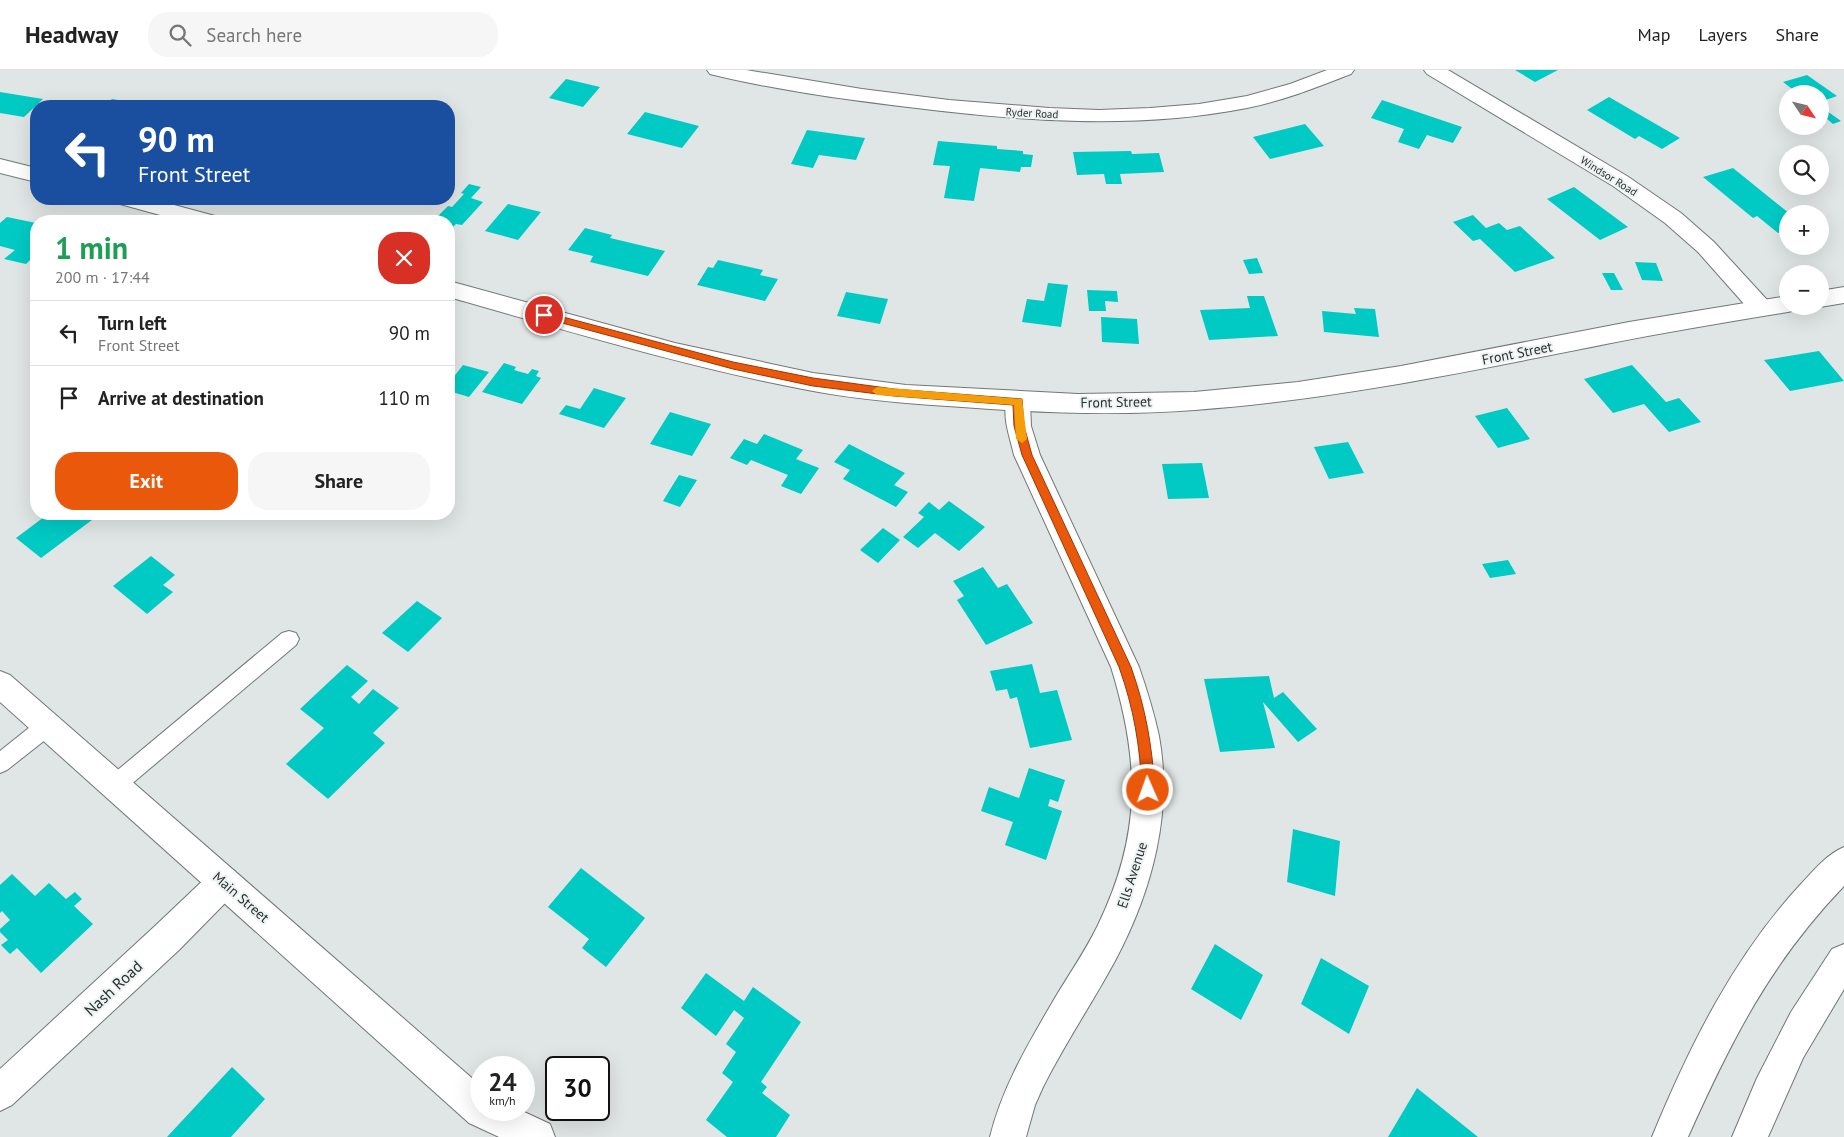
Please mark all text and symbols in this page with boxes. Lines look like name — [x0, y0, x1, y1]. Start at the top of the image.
search box — [148, 12, 498, 57]
text: Headway — [25, 19, 118, 50]
icon: search — [166, 21, 194, 49]
text: Search here — [206, 23, 302, 47]
text: Map — [1638, 23, 1670, 46]
text: Layers — [1698, 23, 1747, 46]
text: Share — [1775, 23, 1819, 46]
north arrow — [1779, 85, 1829, 135]
map controls — [1779, 85, 1829, 315]
street label: Ryder Road — [1005, 105, 1059, 121]
text: 90 m — [138, 116, 215, 162]
icon: left — [55, 120, 120, 185]
button: search — [1779, 145, 1829, 195]
street label: Windsor Road — [1578, 153, 1640, 199]
text: Front Street — [138, 160, 250, 188]
button: + — [1779, 205, 1829, 255]
text: 1 min — [55, 228, 128, 267]
button: close — [378, 232, 430, 284]
button: − — [1779, 265, 1829, 315]
text: 200 m · 17:44 — [55, 267, 150, 287]
pin — [523, 294, 565, 336]
icon: arrive — [530, 301, 558, 329]
text: Turn left — [98, 311, 167, 335]
icon: left — [55, 319, 83, 347]
text: 90 m — [389, 321, 430, 345]
text: Front Street — [98, 335, 180, 355]
street label: Front Street — [1480, 337, 1554, 369]
icon: arrive — [55, 384, 83, 412]
text: Arrive at destination — [98, 386, 264, 410]
text: 110 m — [378, 386, 430, 410]
street label: Front Street — [1080, 392, 1152, 412]
button: Exit — [55, 452, 238, 510]
button: Share — [248, 452, 430, 510]
position arrow — [1121, 763, 1173, 815]
street label: Ells Avenue — [1113, 840, 1151, 910]
street label: Main Street — [209, 868, 273, 927]
street label: Nash Road — [80, 956, 146, 1020]
speed limit sign: 30 — [545, 1056, 610, 1121]
text: 24 — [488, 1066, 517, 1098]
text: km/h — [489, 1093, 516, 1108]

